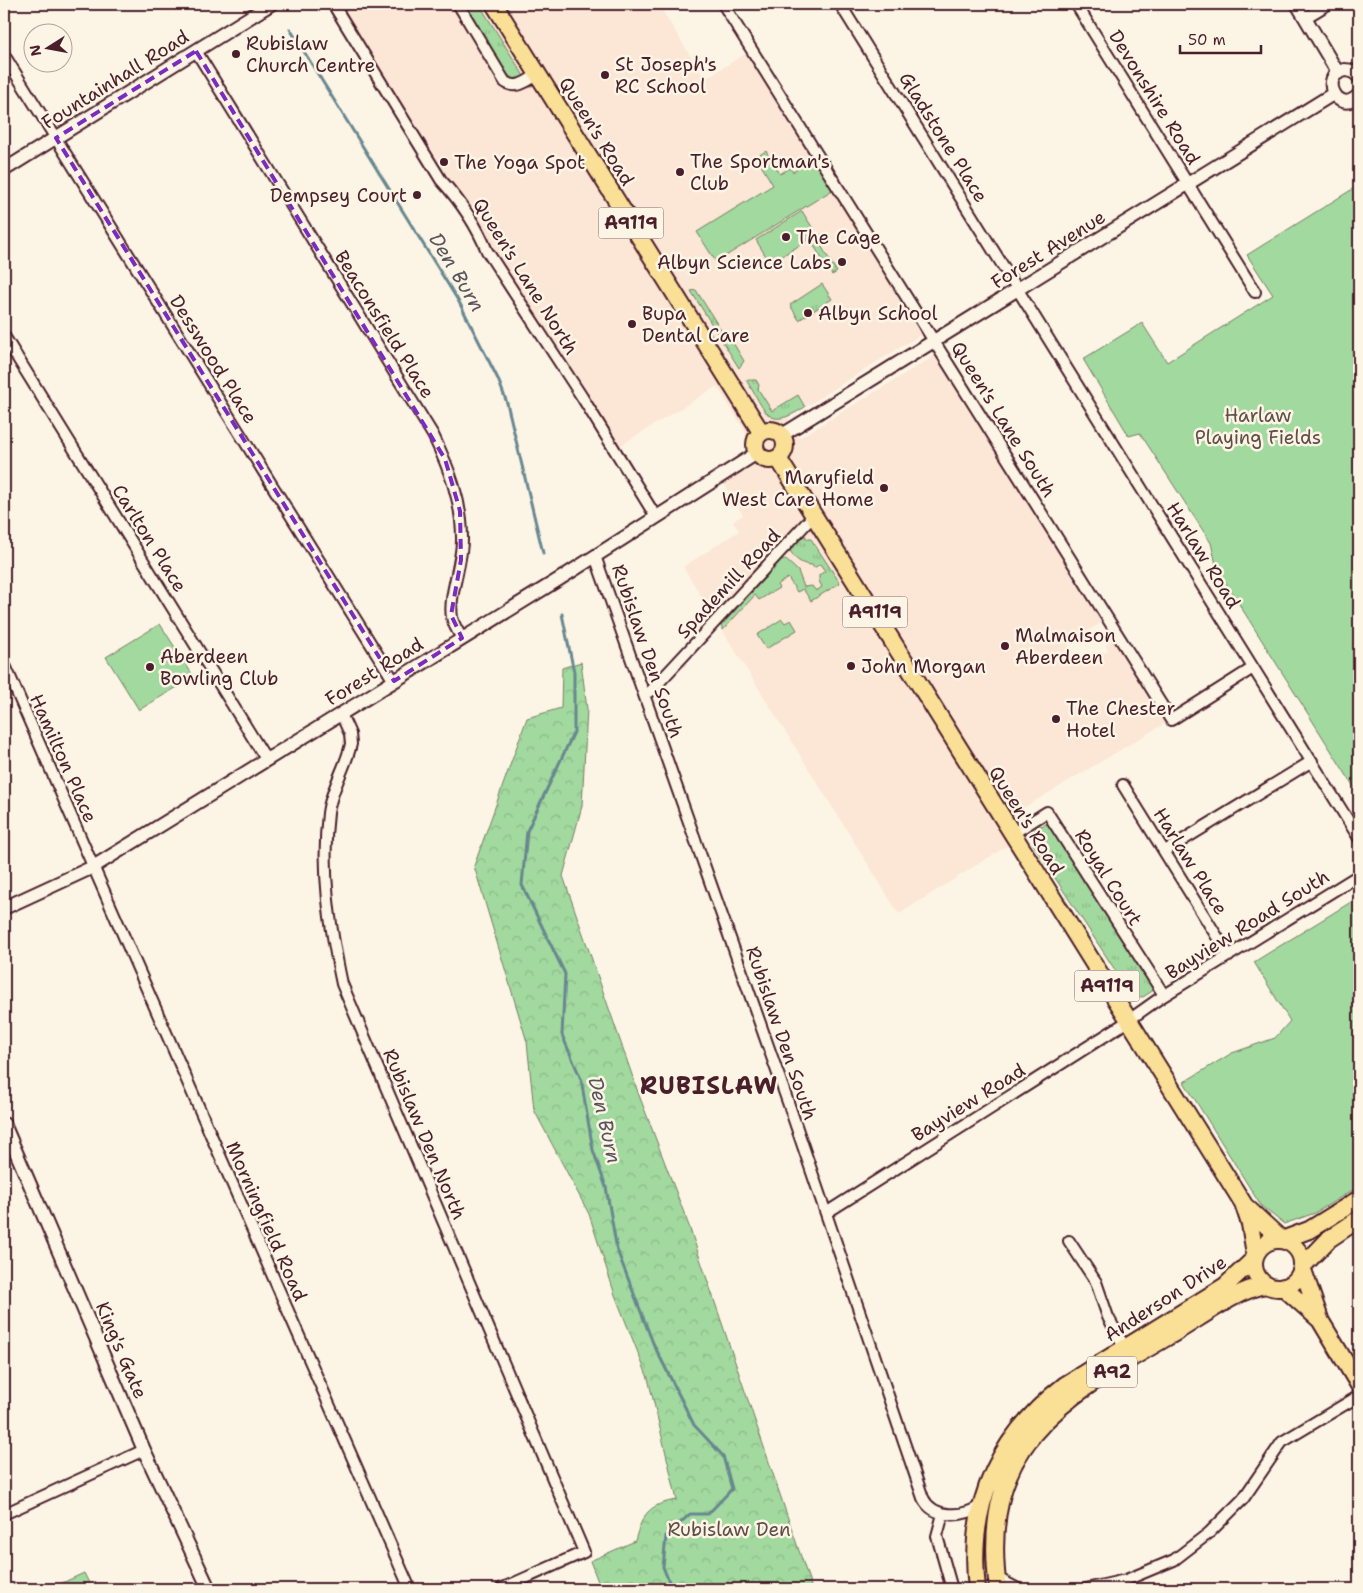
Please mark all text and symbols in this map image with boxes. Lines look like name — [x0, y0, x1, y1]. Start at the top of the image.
north arrow — [22, 22, 72, 72]
scale bar — [1180, 22, 1262, 54]
street label: Fountainhall Road — [37, 24, 194, 135]
street label: Devonshire Road — [1103, 25, 1206, 169]
text: 50 m — [1188, 30, 1226, 50]
place label: Rubislaw Church Centre — [246, 31, 375, 78]
text: N — [25, 43, 45, 58]
marker: Rubislaw Church Centre — [230, 48, 242, 60]
place label: St Joseph's RC School — [615, 52, 717, 99]
street label: Gladstone Place — [893, 67, 994, 207]
marker: St Joseph's RC School — [599, 69, 611, 81]
street label: Queen's Road — [553, 72, 640, 190]
place label: The Sportman's Club — [690, 149, 830, 196]
place label: The Yoga Spot — [454, 150, 585, 175]
marker: The Yoga Spot — [438, 156, 450, 168]
marker: The Sportman's Club — [674, 166, 686, 178]
place label: Dempsey Court — [270, 183, 407, 208]
marker: Dempsey Court — [411, 189, 423, 201]
street label: Queen's Lane North — [467, 193, 584, 359]
street label: Forest Avenue — [986, 204, 1110, 295]
road number: A9119 — [598, 208, 664, 238]
place label: The Cage — [796, 225, 881, 250]
water label: Den Burn — [423, 228, 491, 316]
marker: The Cage — [780, 231, 792, 243]
street label: Beaconsfield Place — [329, 246, 440, 403]
place label: Albyn Science Labs — [657, 250, 832, 275]
marker: Albyn Science Labs — [836, 256, 848, 268]
street label: Desswood Place — [164, 290, 263, 428]
place label: Bupa Dental Care — [642, 301, 750, 348]
place label: Albyn School — [818, 301, 938, 326]
marker: Albyn School — [802, 307, 814, 319]
marker: Bupa Dental Care — [626, 318, 638, 330]
street label: Queen's Lane South — [945, 337, 1062, 502]
park label: Harlaw Playing Fields — [1195, 403, 1321, 450]
place label: Maryfield West Care Home — [722, 465, 874, 512]
street label: Carlton Place — [106, 480, 193, 597]
marker: Maryfield West Care Home — [878, 482, 890, 494]
street label: Harlaw Road — [1161, 497, 1246, 613]
street label: Spademill Road — [671, 523, 786, 644]
street label: Rubislaw Den South — [606, 561, 689, 741]
road number: A9119 — [842, 596, 908, 628]
place label: Malmaison Aberdeen — [1015, 623, 1116, 670]
street label: Forest Road — [321, 631, 428, 711]
marker: Malmaison Aberdeen — [999, 640, 1011, 652]
place label: Aberdeen Bowling Club — [160, 644, 278, 691]
place label: John Morgan — [861, 654, 986, 679]
marker: John Morgan — [845, 660, 857, 672]
marker: Aberdeen Bowling Club — [144, 661, 156, 673]
street label: Hamilton Place — [24, 690, 103, 826]
place label: The Chester Hotel — [1066, 696, 1175, 743]
marker: The Chester Hotel — [1050, 713, 1062, 725]
street label: Queen's Road — [983, 761, 1070, 879]
street label: Harlaw Place — [1148, 803, 1234, 920]
street label: Royal Court — [1069, 824, 1148, 930]
street label: Bayview Road South — [1161, 864, 1334, 985]
street label: Rubislaw Den South — [740, 943, 823, 1123]
road number: A9119 — [1074, 970, 1140, 1001]
street label: Rubislaw Den North — [377, 1045, 472, 1224]
street label: Bayview Road — [907, 1057, 1030, 1147]
district label: RUBISLAW — [640, 1070, 778, 1102]
water label: Den Burn — [582, 1074, 628, 1166]
street label: Morningfield Road — [220, 1138, 313, 1305]
street label: Anderson Drive — [1099, 1250, 1231, 1347]
street label: King's Gate — [90, 1298, 153, 1403]
road number: A92 — [1087, 1356, 1137, 1388]
park label: Rubislaw Den — [667, 1517, 791, 1542]

